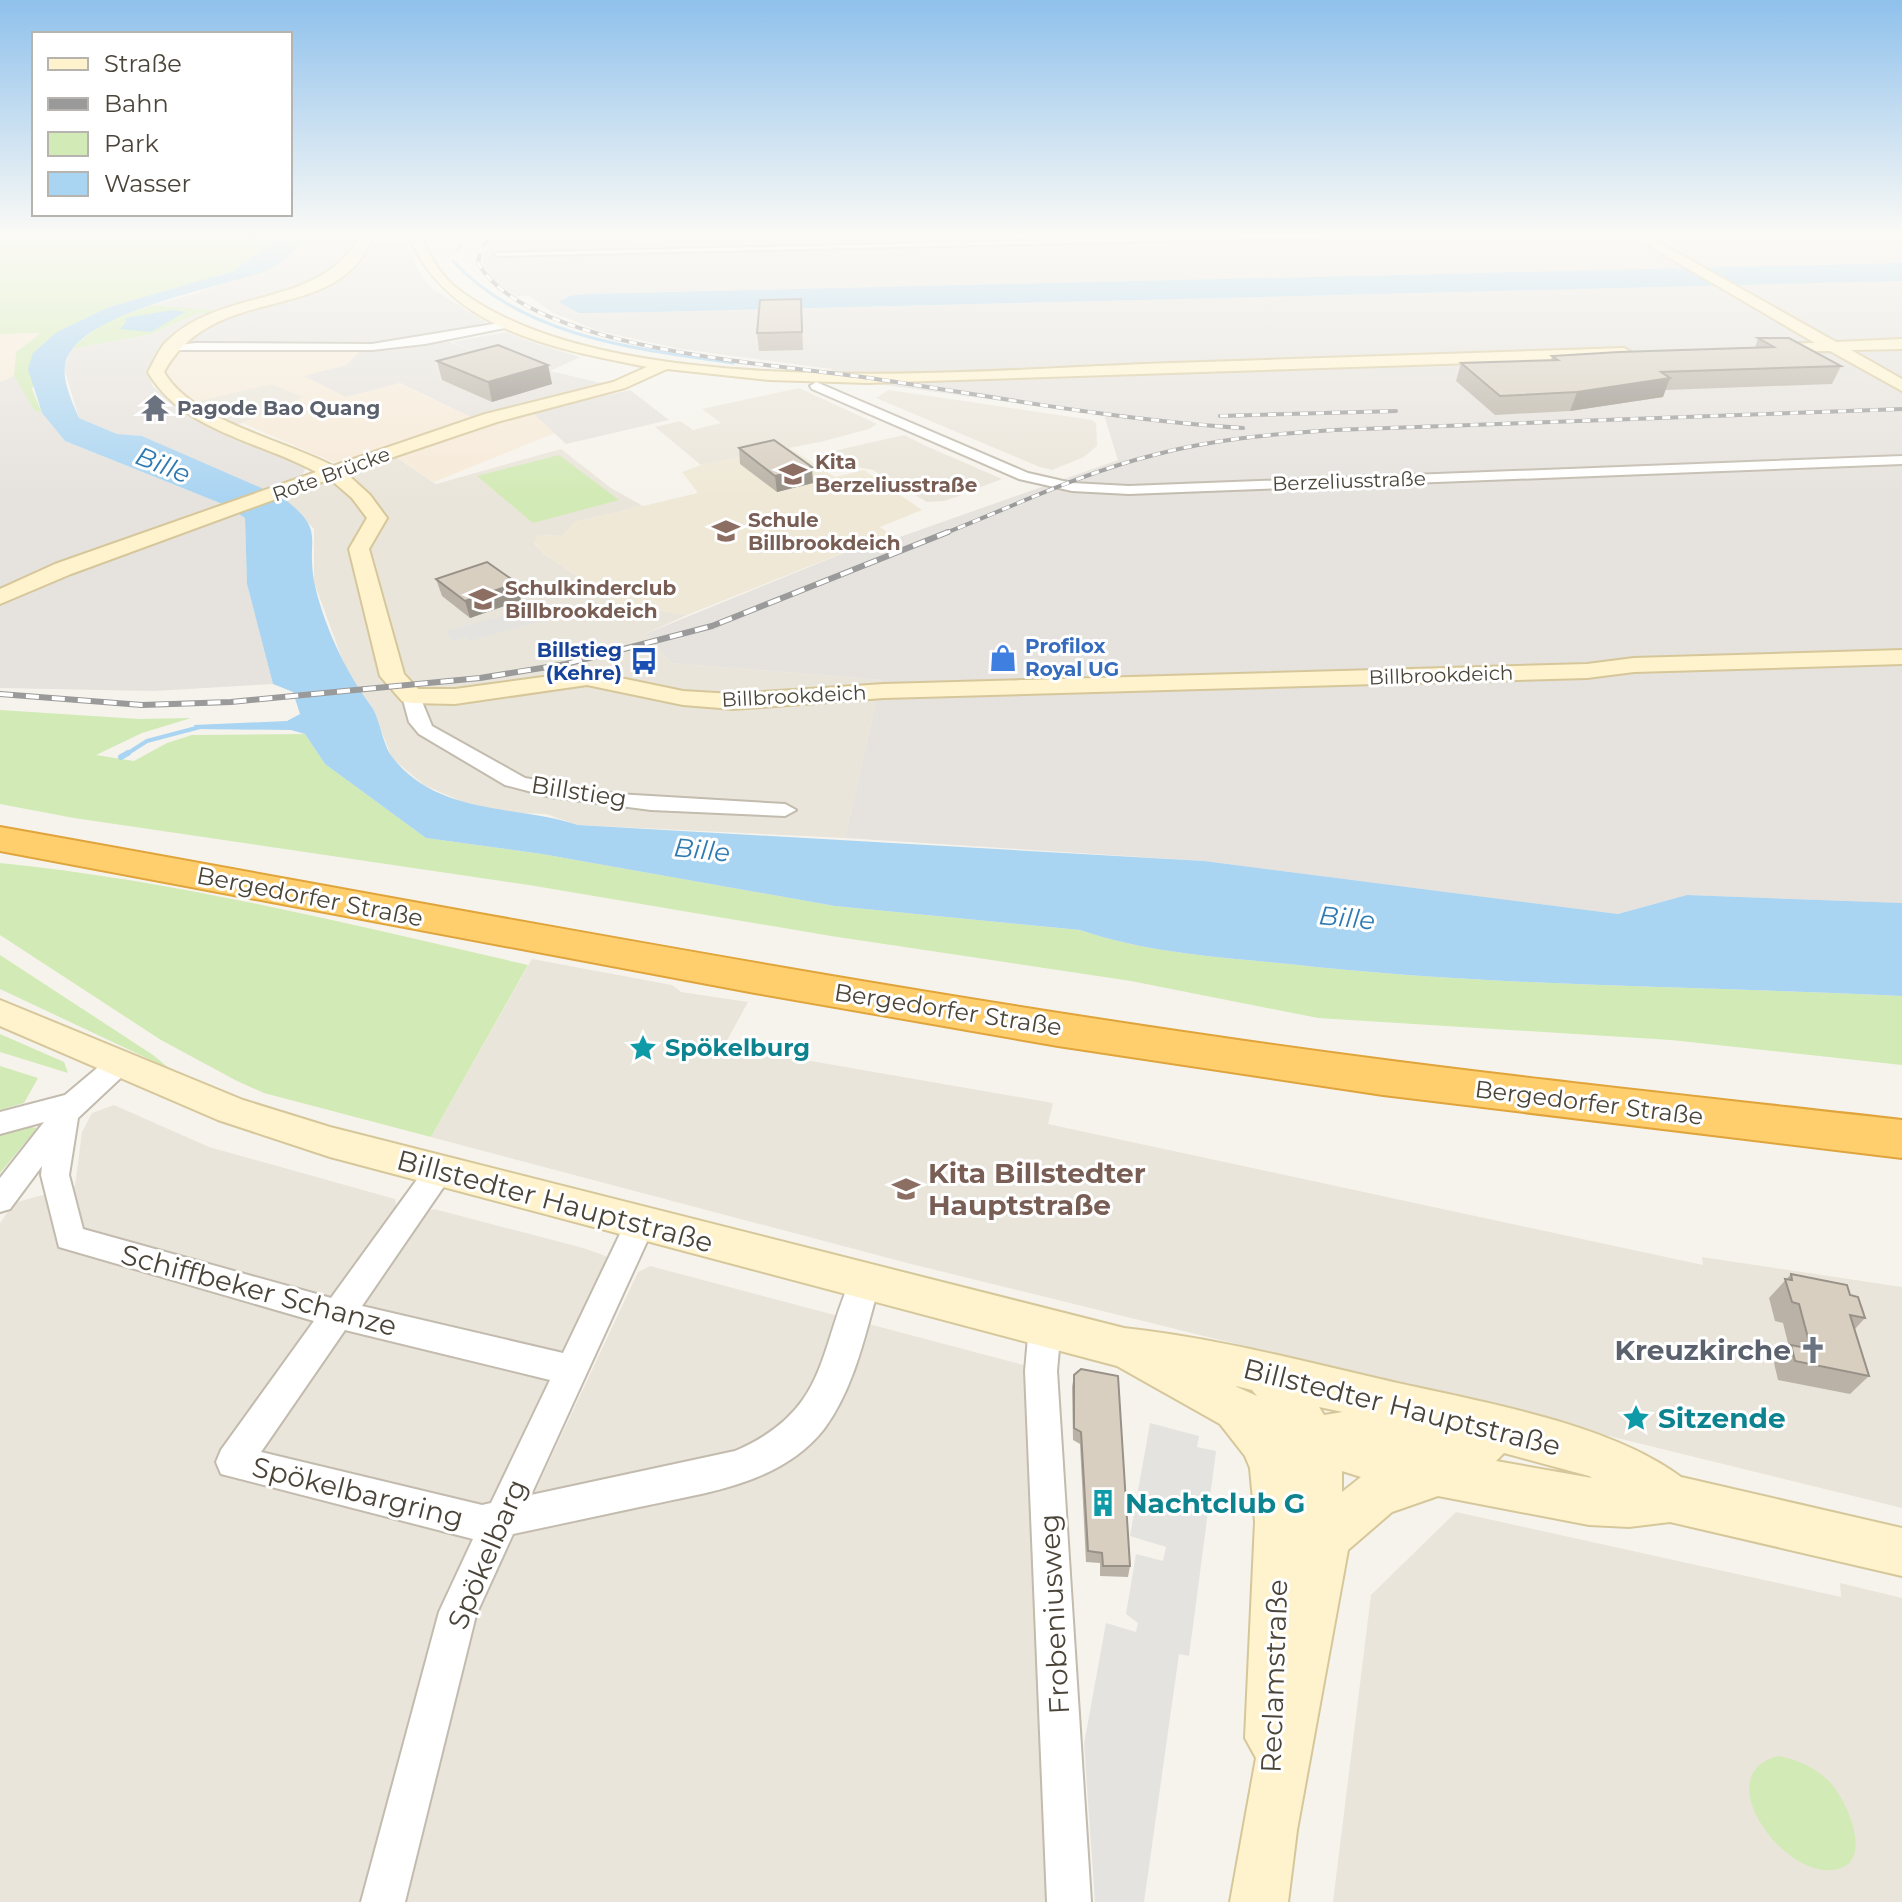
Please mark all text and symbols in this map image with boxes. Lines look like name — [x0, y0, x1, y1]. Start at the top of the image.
legend — [32, 32, 292, 216]
text: Straße — [104, 49, 182, 78]
text: Bahn — [104, 89, 169, 118]
text: Park — [104, 129, 159, 158]
text: Wasser — [104, 169, 191, 198]
temple icon: Pagode Bao Quang — [140, 393, 170, 423]
place label: Pagode Bao Quang — [177, 396, 380, 420]
water label: Bille — [131, 440, 195, 490]
street label: Rote Brücke — [269, 442, 393, 506]
place label: Kita Berzeliusstraße — [815, 450, 977, 497]
school or university icon: Kita Berzeliusstraße — [778, 459, 808, 489]
street label: Berzeliusstraße — [1272, 466, 1426, 496]
place label: Schule Billbrookdeich — [748, 508, 901, 555]
school or university icon: Schule Billbrookdeich — [711, 516, 741, 546]
place label: Schulkinderclub Billbrookdeich — [505, 576, 677, 623]
school or university icon: Schulkinderclub Billbrookdeich — [468, 584, 498, 614]
place label: Profilox Royal UG — [1025, 634, 1119, 681]
place label: Billstieg (Kehre) — [537, 638, 622, 685]
shop icon: Profilox Royal UG — [988, 643, 1018, 673]
bus stop icon: Billstieg (Kehre) — [629, 646, 659, 676]
street label: Billbrookdeich — [1368, 660, 1514, 690]
street label: Billbrookdeich — [721, 680, 867, 712]
street label: Billstieg — [529, 770, 629, 813]
water label: Bille — [672, 831, 732, 869]
street label: Bergedorfer Straße — [194, 860, 426, 933]
water label: Bille — [1317, 899, 1377, 937]
street label: Bergedorfer Straße — [832, 977, 1064, 1042]
place icon: Spökelburg — [628, 1033, 658, 1063]
place label: Spökelburg — [665, 1033, 810, 1062]
street label: Bergedorfer Straße — [1473, 1074, 1705, 1131]
street label: Billstedter Hauptstraße — [393, 1142, 717, 1260]
place label: Kita Billstedter Hauptstraße — [928, 1156, 1146, 1222]
school or university icon: Kita Billstedter Hauptstraße — [891, 1174, 921, 1204]
street label: Schiffbeker Schanze — [117, 1237, 401, 1343]
place label: Kreuzkirche — [1614, 1333, 1791, 1367]
church icon: Kreuzkirche — [1798, 1335, 1828, 1365]
street label: Billstedter Hauptstraße — [1240, 1351, 1564, 1463]
place label: Sitzende — [1658, 1401, 1786, 1435]
place icon: Sitzende — [1621, 1403, 1651, 1433]
street label: Spökelbargring — [249, 1449, 467, 1535]
street label: Spökelbarg — [440, 1474, 534, 1634]
place label: Nachtclub G — [1125, 1486, 1305, 1520]
building icon: Nachtclub G — [1088, 1488, 1118, 1518]
street label: Frobeniusweg — [1032, 1513, 1076, 1715]
street label: Reclamstraße — [1254, 1579, 1294, 1773]

